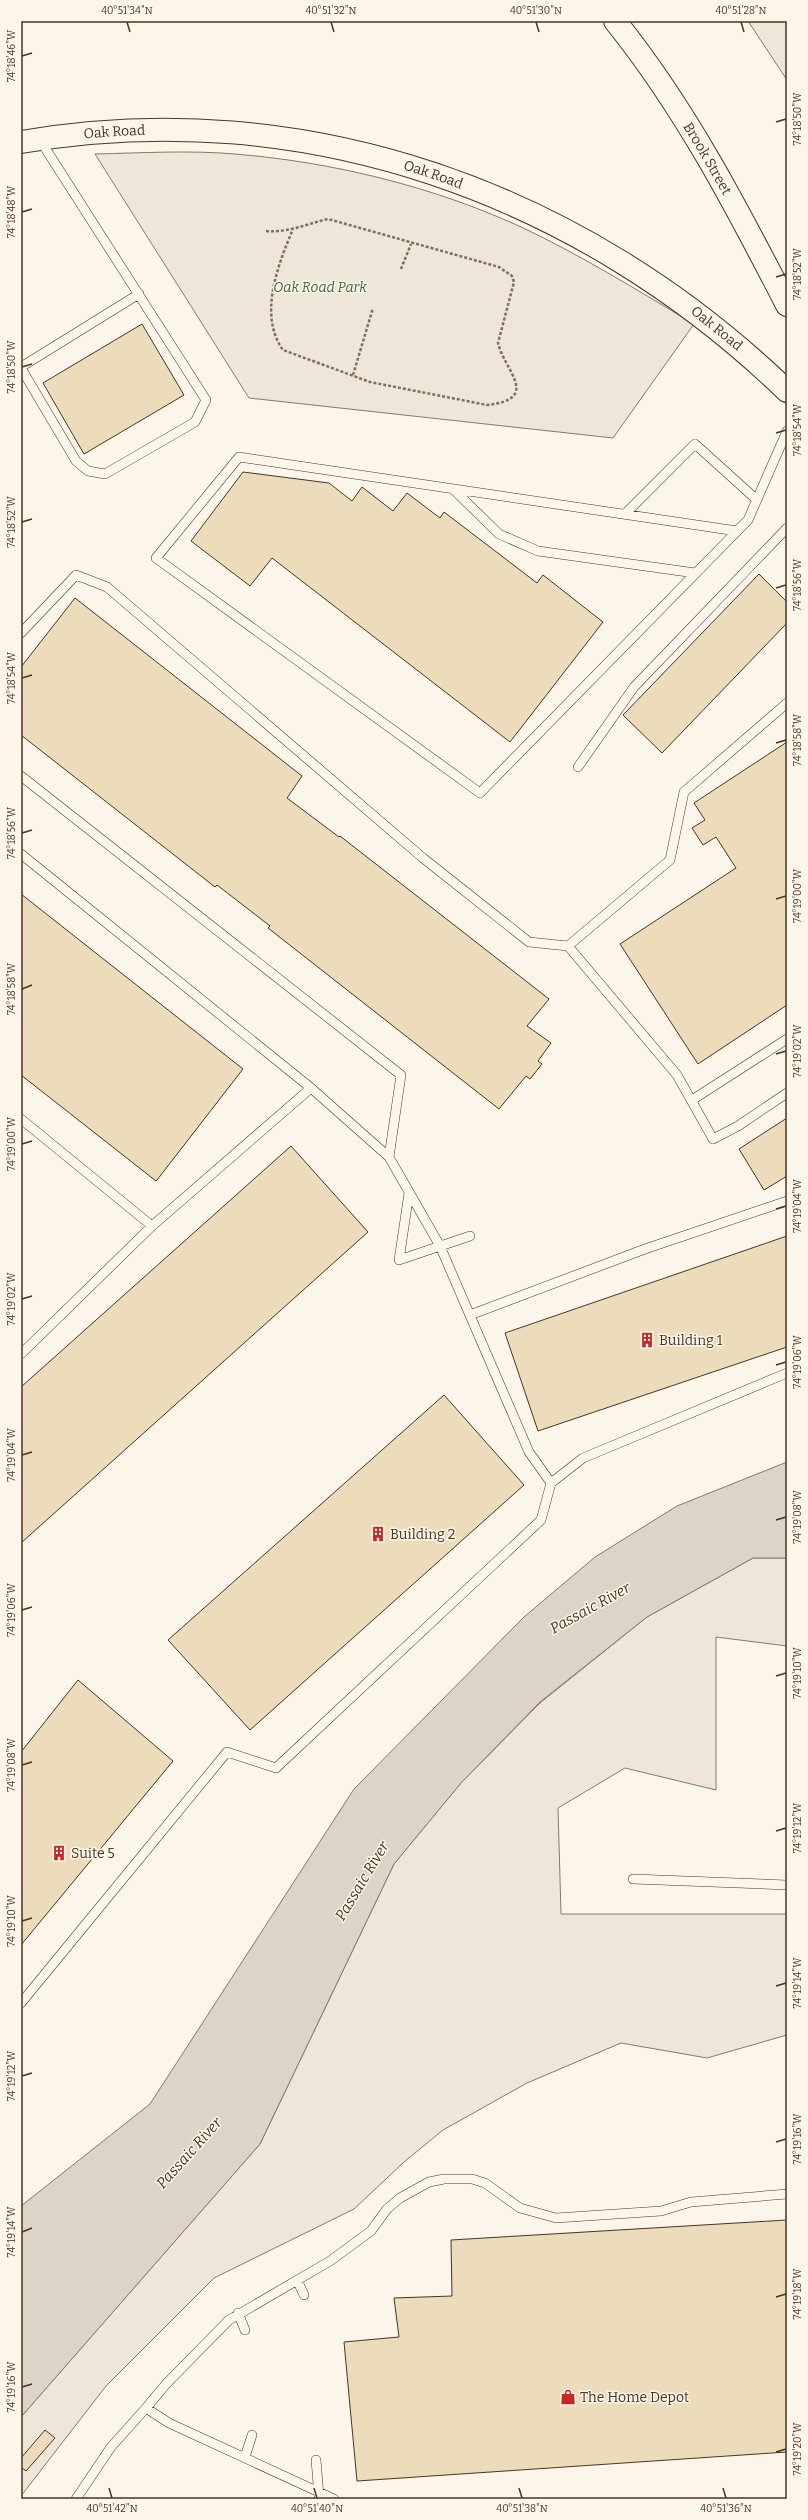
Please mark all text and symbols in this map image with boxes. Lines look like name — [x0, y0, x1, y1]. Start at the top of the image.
text: 40°51'34"N — [101, 5, 153, 17]
text: 40°51'32"N — [305, 5, 357, 17]
text: 40°51'30"N — [510, 5, 562, 17]
text: 40°51'28"N — [715, 5, 767, 17]
text: 74°18'46"W — [6, 29, 18, 82]
text: 74°18'50"W — [792, 92, 804, 145]
street label: Brook Street — [679, 119, 735, 198]
street label: Oak Road — [83, 122, 145, 143]
street label: Oak Road — [402, 157, 465, 193]
text: 74°18'48"W — [6, 185, 18, 238]
text: 74°18'52"W — [792, 247, 804, 300]
park label: Oak Road Park — [273, 279, 367, 296]
street label: Oak Road — [687, 302, 746, 354]
text: 74°18'50"W — [6, 340, 18, 393]
text: 74°18'54"W — [792, 403, 804, 456]
text: 74°18'52"W — [6, 495, 18, 548]
text: 74°18'56"W — [792, 558, 804, 611]
text: 74°18'54"W — [6, 651, 18, 704]
text: 74°18'58"W — [792, 713, 804, 766]
text: 74°18'56"W — [6, 806, 18, 859]
text: 74°19'00"W — [792, 868, 804, 923]
text: 74°18'58"W — [6, 962, 18, 1015]
text: 74°19'02"W — [792, 1024, 804, 1077]
text: 74°19'00"W — [6, 1116, 18, 1171]
text: 74°19'04"W — [792, 1179, 804, 1233]
text: 74°19'02"W — [6, 1272, 18, 1325]
building icon: Building 1 — [638, 1331, 656, 1349]
place label: Building 1 — [659, 1332, 723, 1349]
text: 74°19'06"W — [792, 1335, 804, 1389]
text: 74°19'04"W — [6, 1428, 18, 1482]
text: 74°19'08"W — [792, 1490, 804, 1544]
building icon: Building 2 — [369, 1525, 387, 1543]
place label: Building 2 — [390, 1526, 455, 1543]
water label: Passaic River — [547, 1578, 634, 1637]
text: 74°19'06"W — [6, 1583, 18, 1637]
text: 74°19'10"W — [792, 1646, 804, 1699]
text: 74°19'08"W — [6, 1738, 18, 1792]
text: 74°19'12"W — [792, 1802, 804, 1853]
water label: Passaic River — [331, 1837, 393, 1924]
building icon: Suite 5 — [50, 1844, 68, 1862]
place label: Suite 5 — [71, 1845, 115, 1862]
text: 74°19'10"W — [6, 1894, 18, 1947]
text: 74°19'14"W — [792, 1957, 804, 2009]
text: 74°19'12"W — [6, 2050, 18, 2101]
water label: Passaic River — [153, 2113, 226, 2192]
text: 74°19'16"W — [792, 2113, 804, 2165]
text: 74°19'14"W — [6, 2206, 18, 2258]
text: 74°19'18"W — [792, 2268, 804, 2319]
text: 74°19'16"W — [6, 2361, 18, 2413]
shop icon: The Home Depot — [559, 2388, 577, 2406]
place label: The Home Depot — [580, 2389, 689, 2406]
text: 74°19'20"W — [792, 2422, 804, 2475]
text: 40°51'42"N — [86, 2503, 138, 2515]
text: 40°51'40"N — [291, 2503, 343, 2515]
text: 40°51'38"N — [496, 2503, 548, 2515]
text: 40°51'36"N — [700, 2503, 752, 2515]

